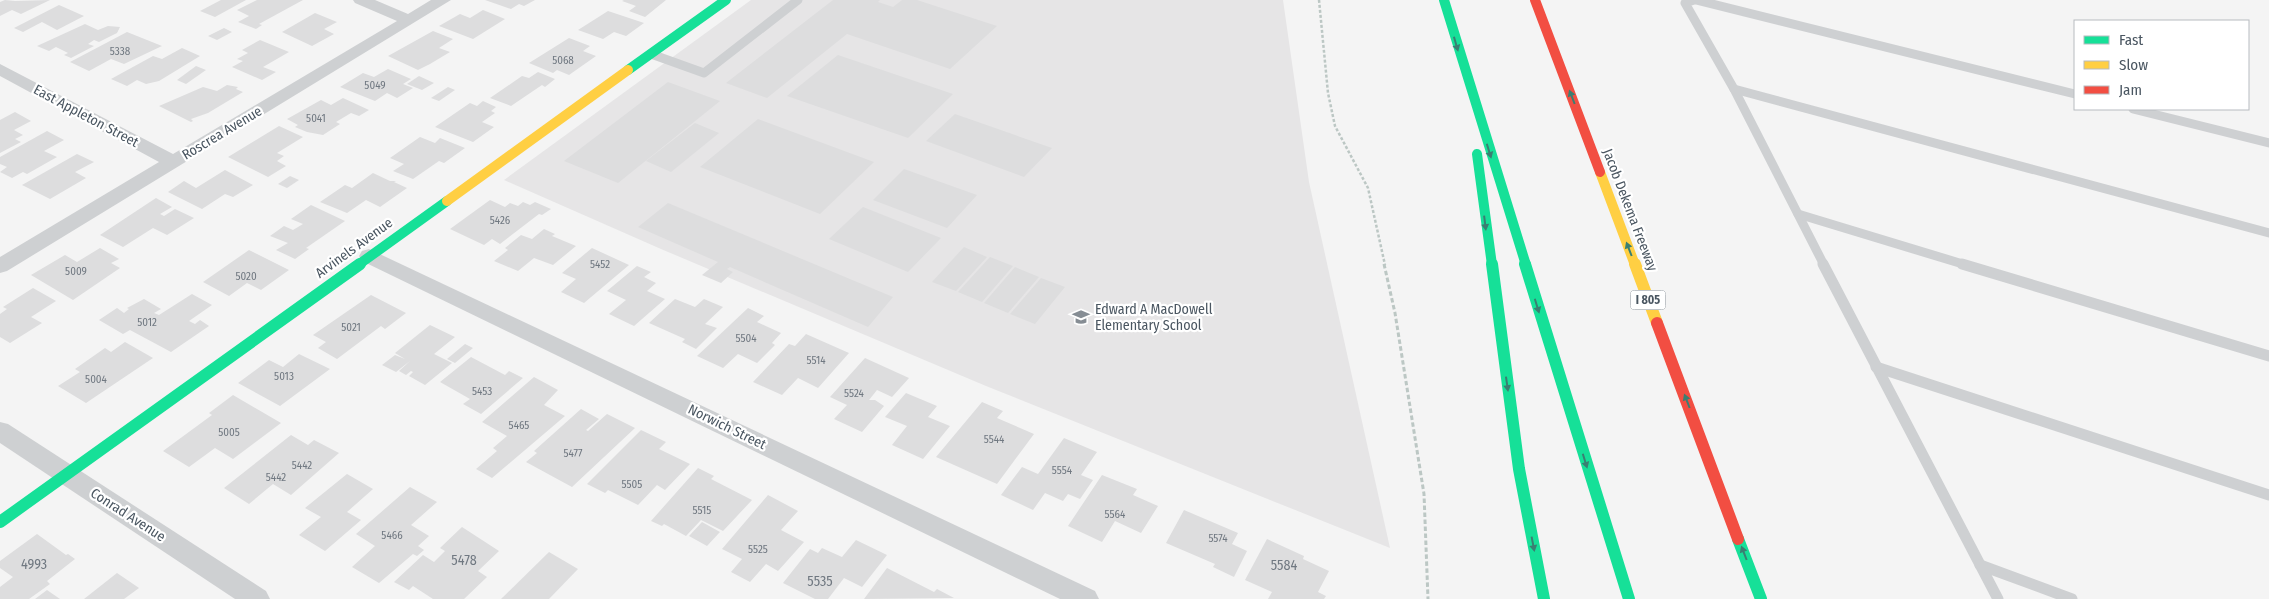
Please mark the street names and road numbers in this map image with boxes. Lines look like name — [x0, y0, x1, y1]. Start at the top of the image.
street label: East Appleton Street — [31, 81, 142, 151]
street label: Roscrea Avenue — [179, 102, 265, 164]
street label: Jacob Dekema Freeway — [1599, 146, 1661, 274]
street label: Arvinels Avenue — [312, 214, 396, 282]
road number: I 805 — [1630, 290, 1666, 310]
street label: Norwich Street — [685, 401, 769, 453]
street label: Conrad Avenue — [87, 485, 169, 546]

